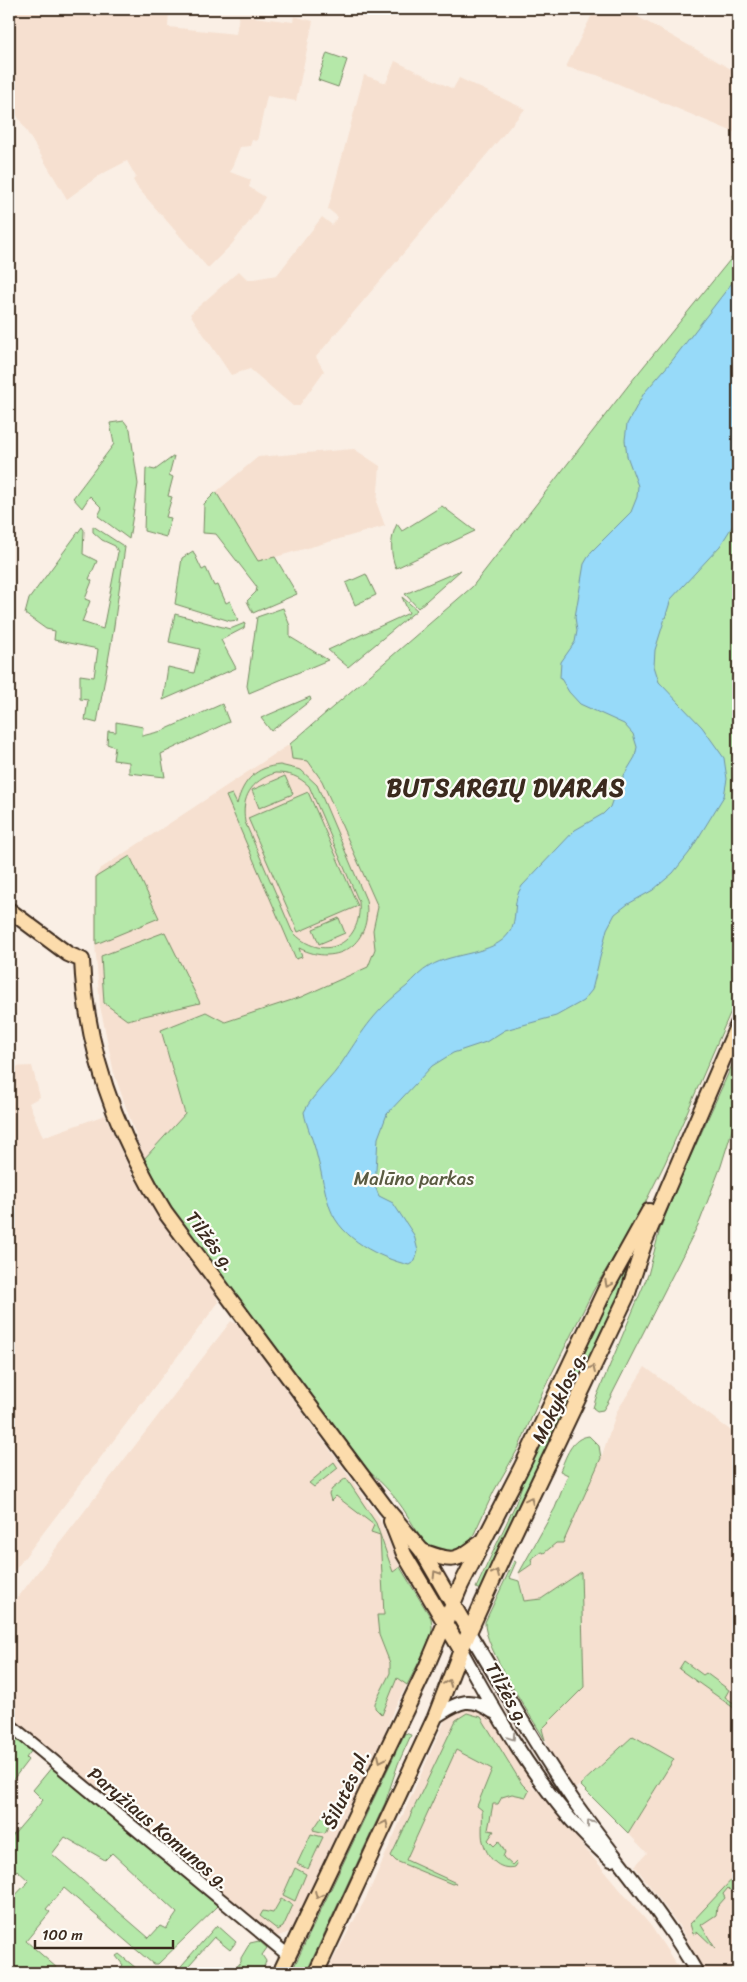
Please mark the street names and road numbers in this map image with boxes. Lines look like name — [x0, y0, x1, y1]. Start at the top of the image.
street label: Tilžės g. — [177, 1204, 245, 1278]
street label: Mokyklos g. — [522, 1345, 596, 1449]
street label: Tilžės g. — [476, 1656, 540, 1732]
street label: Šilutės pl. — [313, 1744, 379, 1834]
street label: Paryžiaus Komunos g. — [80, 1758, 238, 1898]

